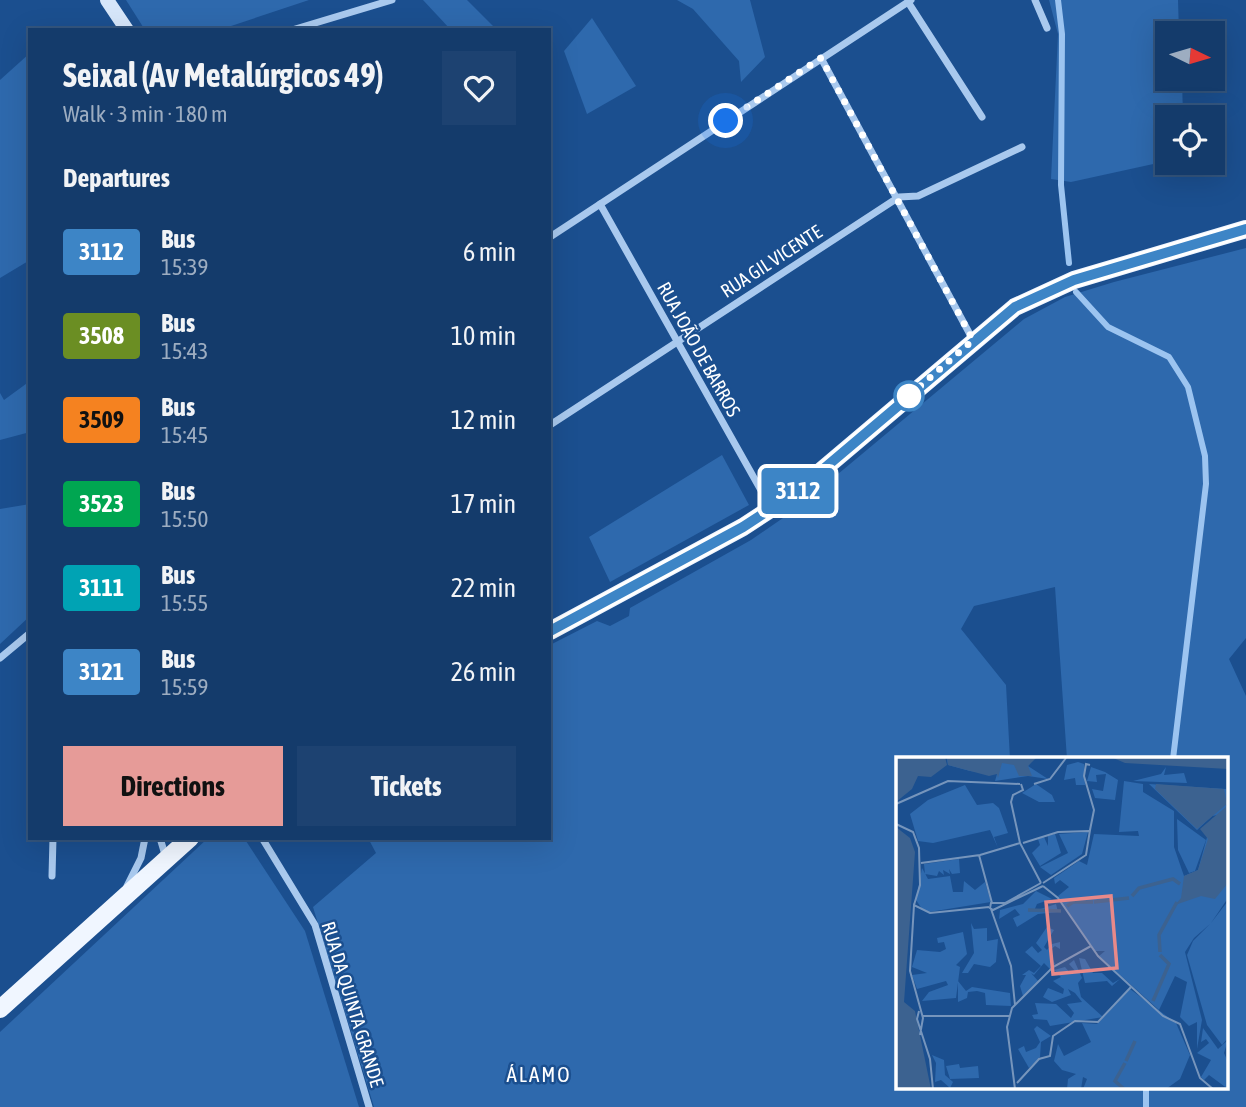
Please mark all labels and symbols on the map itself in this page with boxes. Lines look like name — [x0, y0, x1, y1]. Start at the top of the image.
north arrow — [1155, 21, 1225, 91]
your location — [708, 103, 743, 138]
street label: RUA GIL VICENTE — [716, 220, 826, 302]
street label: RUA JOÃO DE BARROS — [653, 278, 745, 420]
unlabelled marker — [894, 381, 924, 411]
line badge: 3112 — [749, 468, 847, 514]
inset map — [896, 757, 1228, 1090]
street label: RUA DA QUINTA GRANDE — [317, 919, 389, 1089]
district label: ÁLAMO — [506, 1062, 572, 1086]

